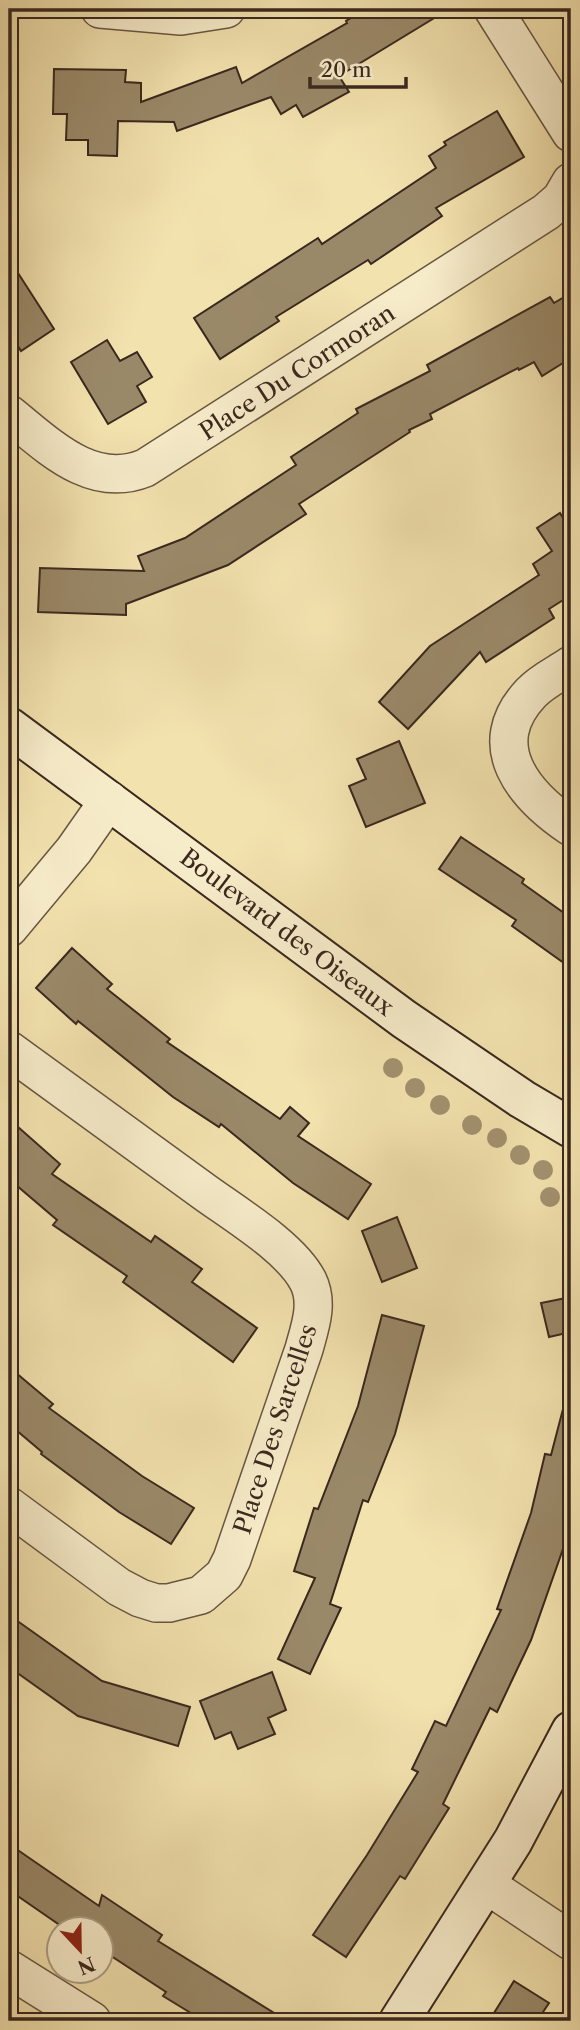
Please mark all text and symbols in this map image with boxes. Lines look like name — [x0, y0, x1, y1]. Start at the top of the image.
scale bar — [310, 46, 407, 90]
text: 20 m — [321, 57, 372, 82]
street label: Place Du Cormoran — [194, 298, 400, 446]
street label: Boulevard des Oiseaux — [175, 842, 399, 1022]
street label: Place Des Sarcelles — [227, 1321, 323, 1537]
north arrow — [46, 1914, 116, 1984]
text: N — [74, 1952, 98, 1979]

